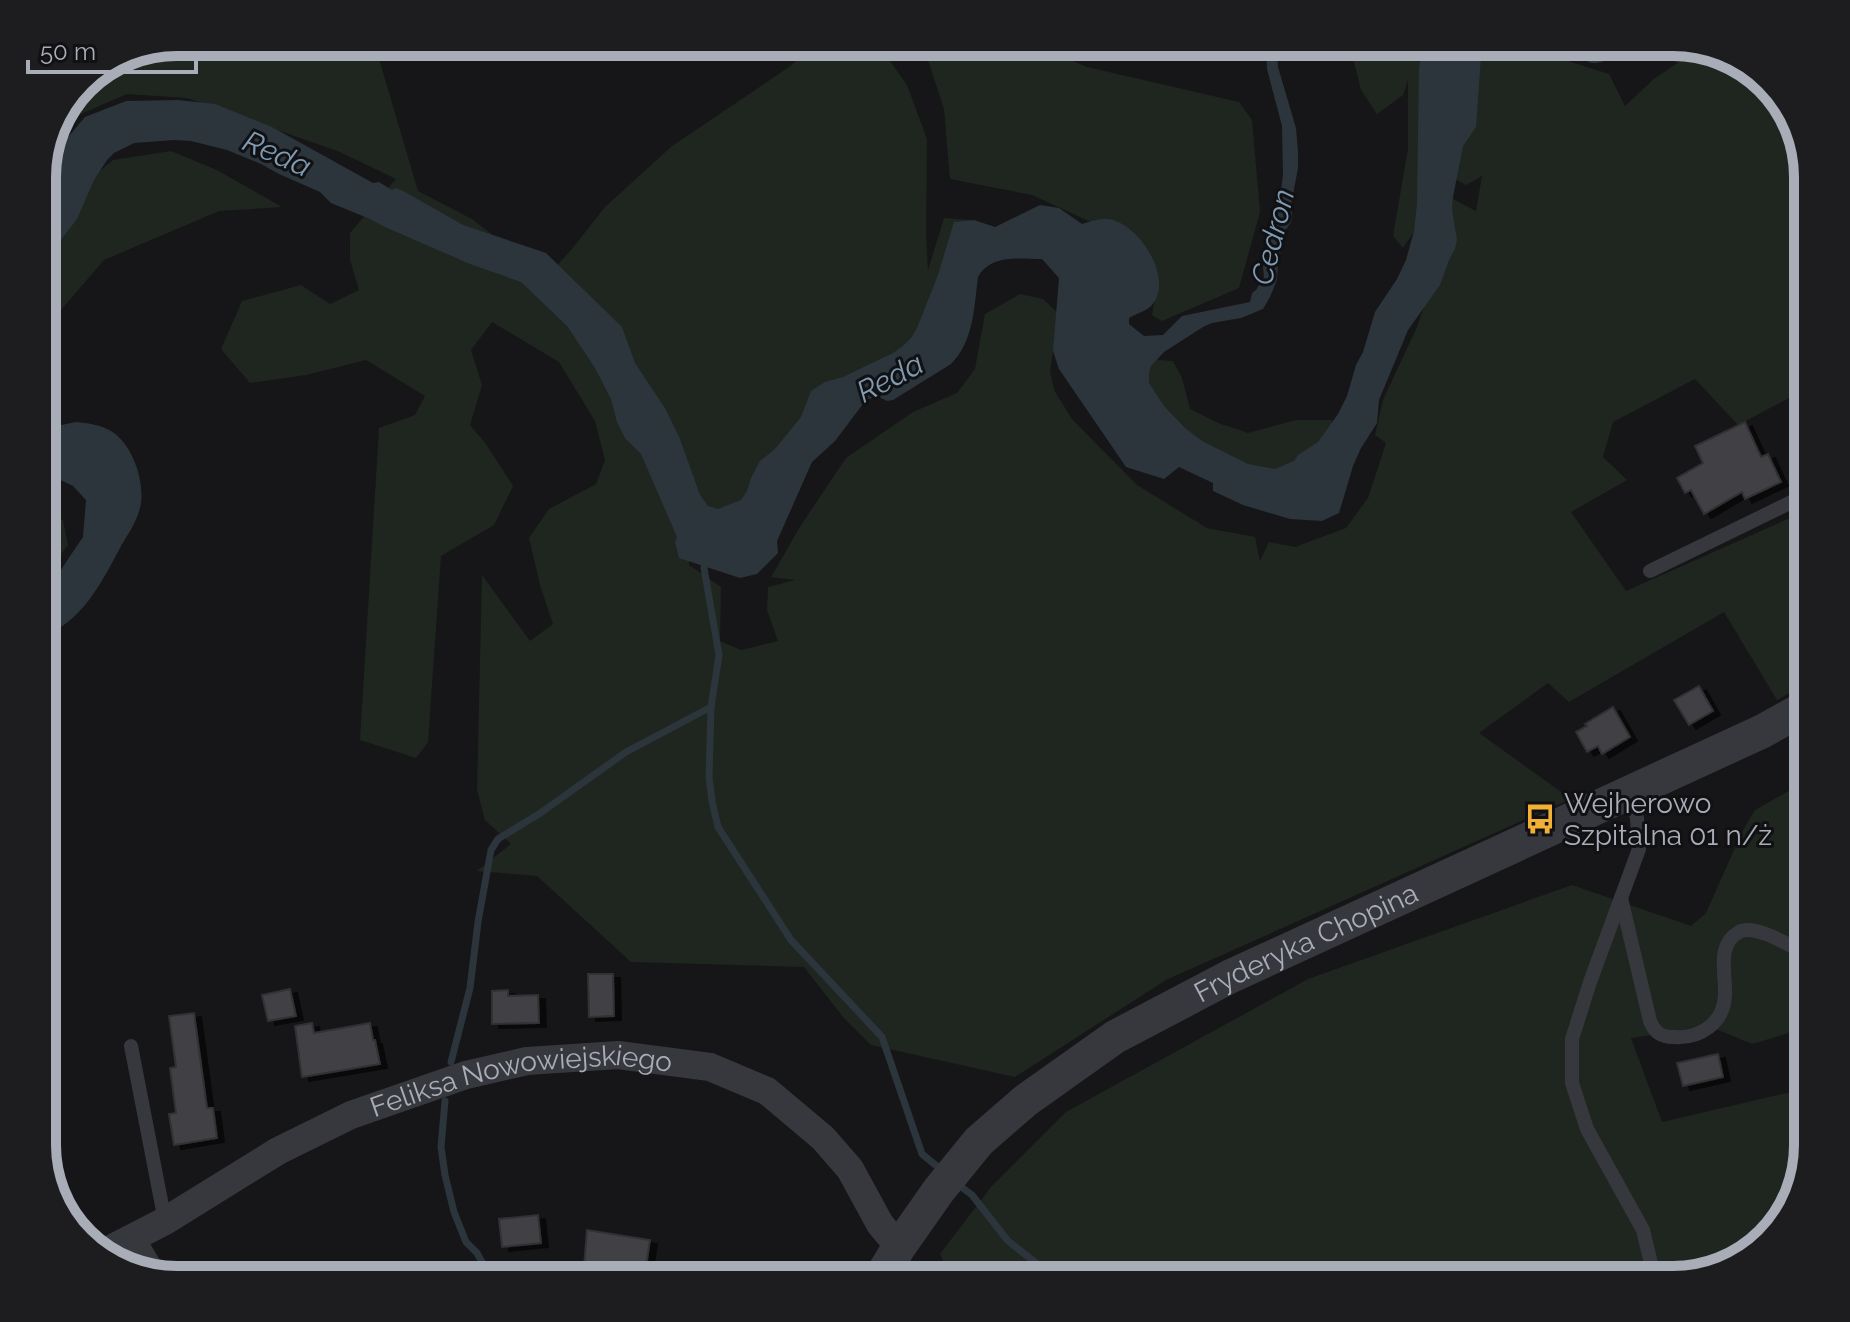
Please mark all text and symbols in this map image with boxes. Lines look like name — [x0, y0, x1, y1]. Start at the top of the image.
scale bar — [28, 24, 196, 74]
text: 50 m — [40, 37, 96, 66]
water label: Reda — [238, 123, 317, 184]
water label: Cedron — [1244, 185, 1301, 288]
water label: Reda — [850, 346, 929, 410]
place label: Wejherowo Szpitalna 01 n/ż — [1564, 787, 1772, 852]
bus stop icon: Wejherowo Szpitalna 01 n/ż — [1523, 802, 1557, 836]
street label: Fryderyka Chopina — [1189, 876, 1423, 1009]
street label: Feliksa Nowowiejskiego — [366, 1039, 674, 1124]

